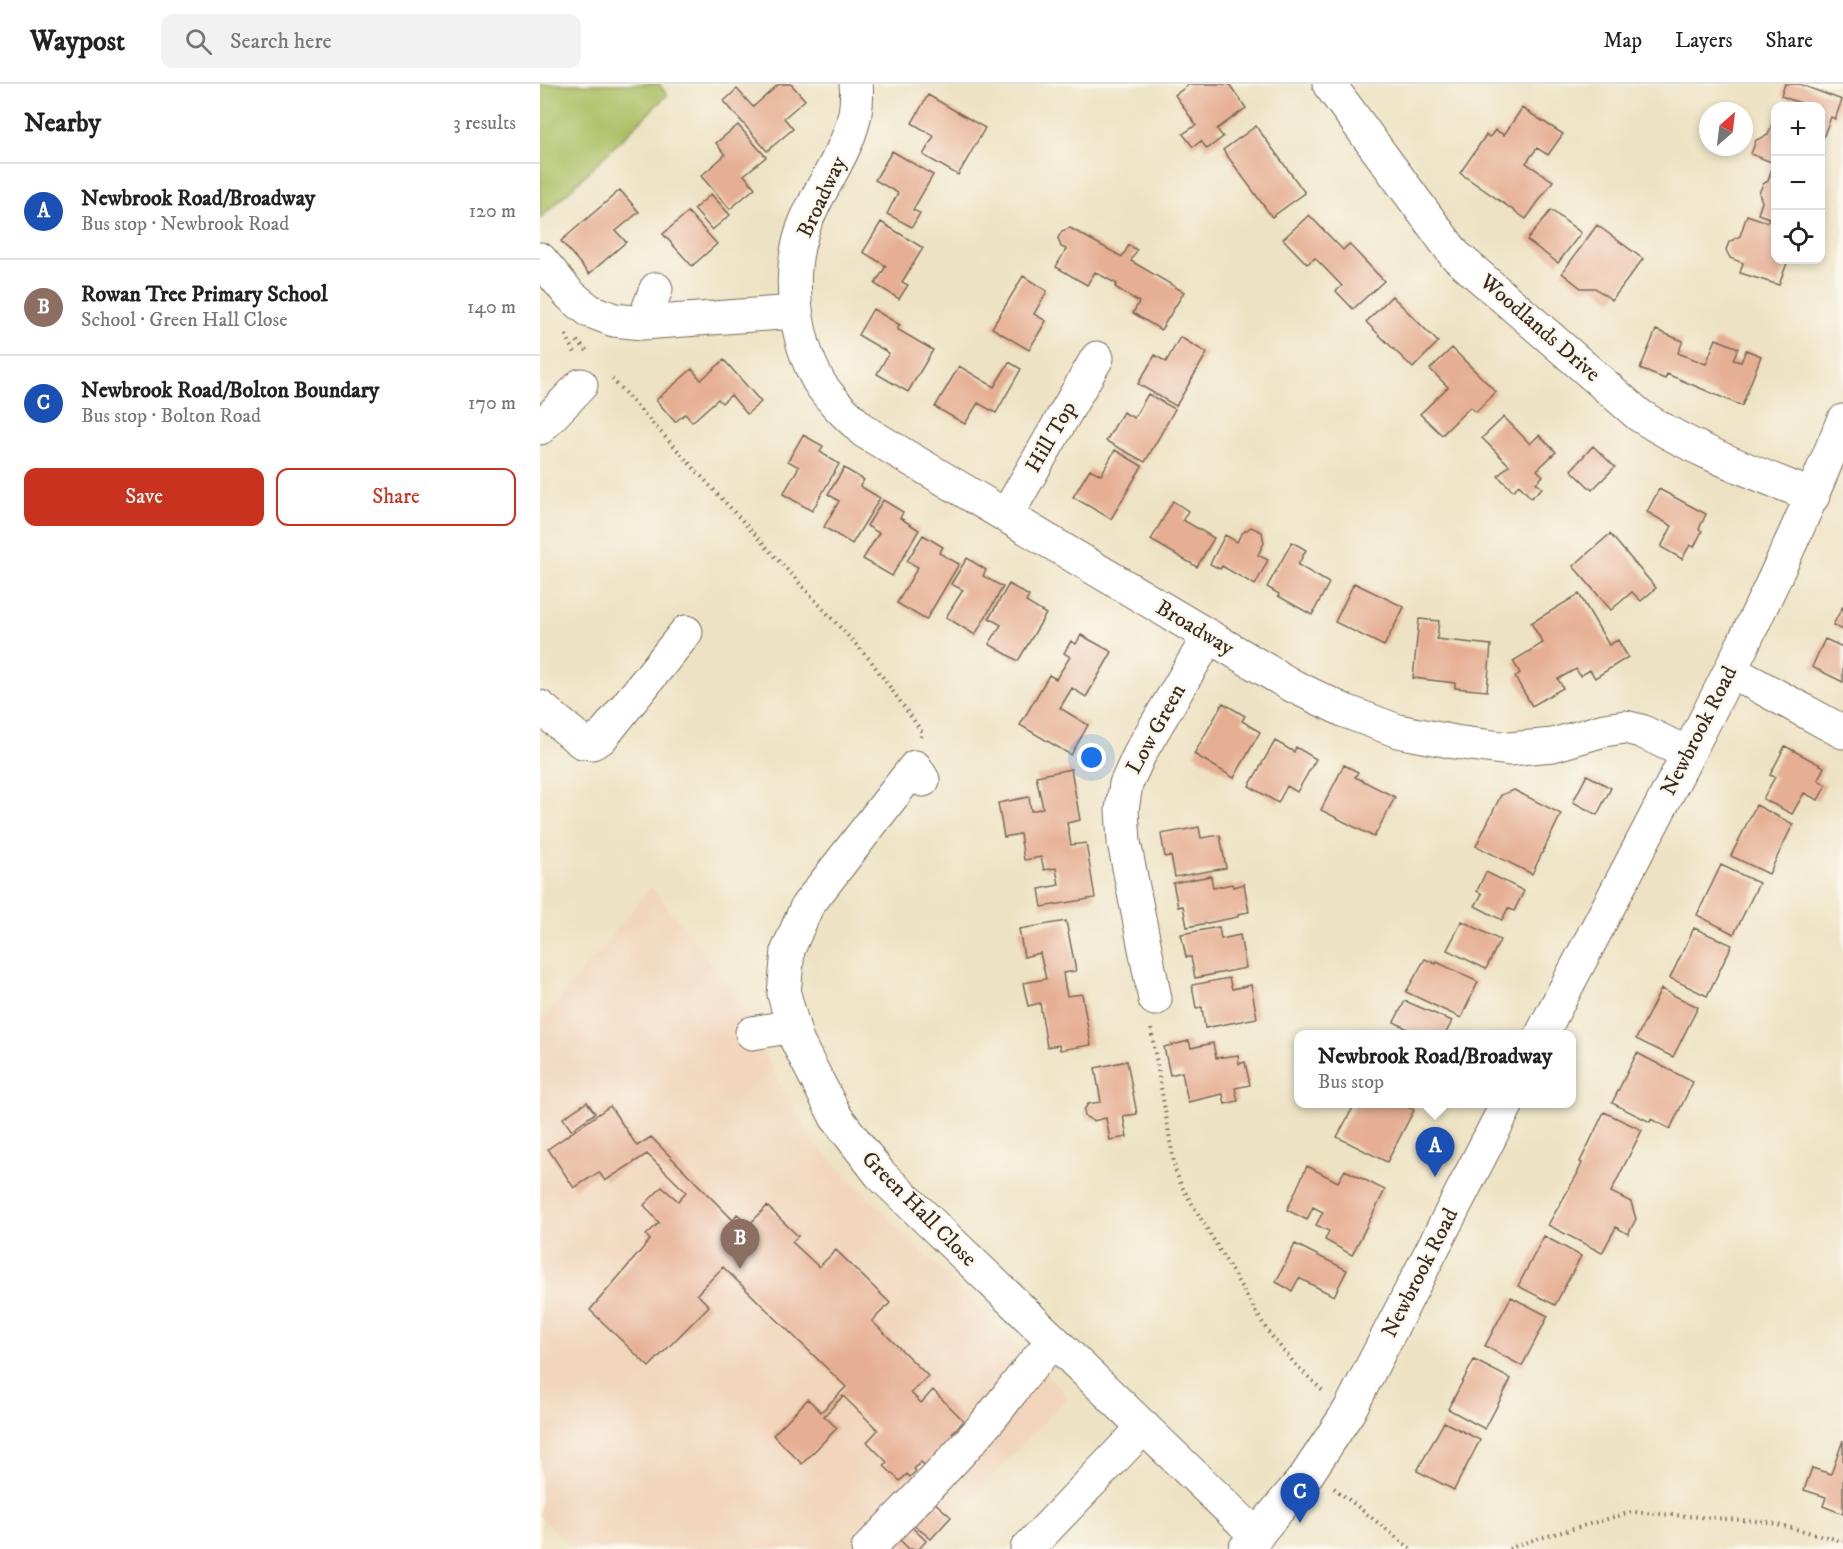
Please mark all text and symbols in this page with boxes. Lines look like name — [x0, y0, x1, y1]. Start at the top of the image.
search box — [161, 14, 581, 68]
text: Waypost — [30, 24, 125, 59]
icon: search — [182, 25, 215, 58]
text: Search here — [230, 28, 332, 55]
text: Map — [1603, 28, 1642, 54]
text: Layers — [1675, 28, 1733, 54]
text: Share — [1766, 28, 1813, 54]
north arrow — [1699, 102, 1753, 156]
map controls — [1771, 102, 1825, 264]
button: + — [1771, 102, 1825, 156]
text: Nearby — [24, 107, 101, 140]
text: 3 results — [453, 111, 516, 136]
street label: Broadway — [791, 152, 853, 242]
button: − — [1771, 156, 1825, 210]
text: Newbrook Road/Broadway — [81, 185, 315, 212]
text: A — [37, 199, 50, 224]
text: 120 m — [469, 199, 516, 224]
button: locate — [1771, 210, 1825, 264]
text: Bus stop · Newbrook Road — [81, 212, 289, 237]
street label: Woodlands Drive — [1473, 268, 1606, 388]
text: Rowan Tree Primary School — [81, 281, 328, 308]
text: B — [37, 295, 50, 320]
text: 140 m — [467, 295, 516, 320]
text: School · Green Hall Close — [81, 308, 288, 333]
text: Newbrook Road/Bolton Boundary — [81, 377, 379, 404]
text: C — [37, 391, 50, 416]
text: 170 m — [468, 391, 516, 416]
street label: Hill Top — [1020, 396, 1082, 478]
text: Bus stop · Bolton Road — [81, 404, 261, 429]
button: Save — [24, 468, 264, 526]
button: Share — [276, 468, 516, 526]
street label: Broadway — [1151, 594, 1240, 662]
street label: Newbrook Road — [1655, 662, 1743, 800]
street label: Low Green — [1120, 679, 1192, 779]
your location — [1077, 743, 1106, 772]
popup — [1294, 1030, 1576, 1108]
text: Newbrook Road/Broadway — [1318, 1043, 1552, 1070]
text: Bus stop — [1318, 1070, 1384, 1095]
pin: A — [1416, 1128, 1454, 1177]
street label: Green Hall Close — [856, 1146, 982, 1272]
street label: Newbrook Road — [1376, 1204, 1464, 1342]
pin: B — [720, 1220, 760, 1269]
pin: C — [1280, 1474, 1320, 1523]

